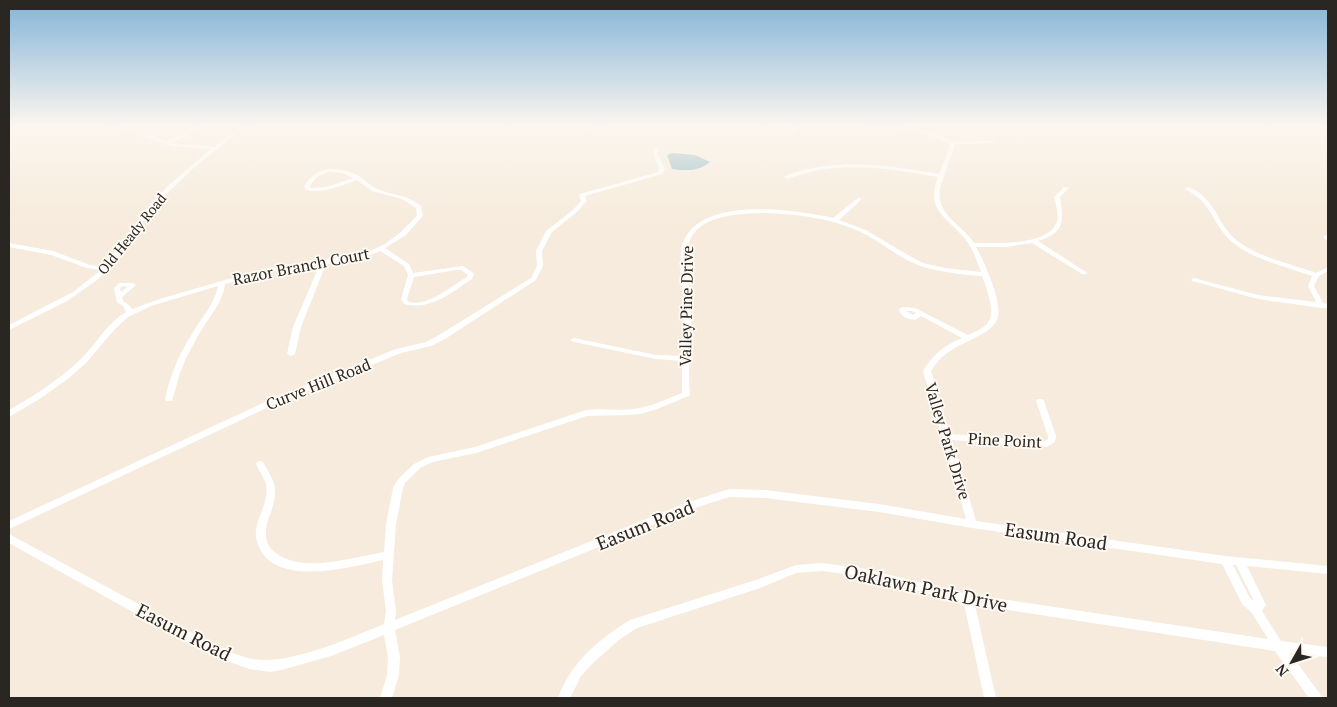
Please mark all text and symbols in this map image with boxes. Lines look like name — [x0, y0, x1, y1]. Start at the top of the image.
street label: Old Heady Road — [93, 189, 170, 278]
street label: Razor Branch Court — [231, 242, 371, 290]
street label: Valley Pine Drive — [674, 245, 698, 367]
street label: Curve Hill Road — [262, 353, 374, 415]
street label: Valley Park Drive — [920, 380, 976, 502]
street label: Pine Point — [967, 427, 1043, 453]
street label: Easum Road — [592, 493, 698, 555]
street label: Easum Road — [1003, 516, 1109, 555]
street label: Oaklawn Park Drive — [842, 558, 1010, 617]
street label: Easum Road — [133, 597, 236, 666]
north arrow — [1267, 637, 1317, 687]
text: N — [1271, 660, 1292, 681]

